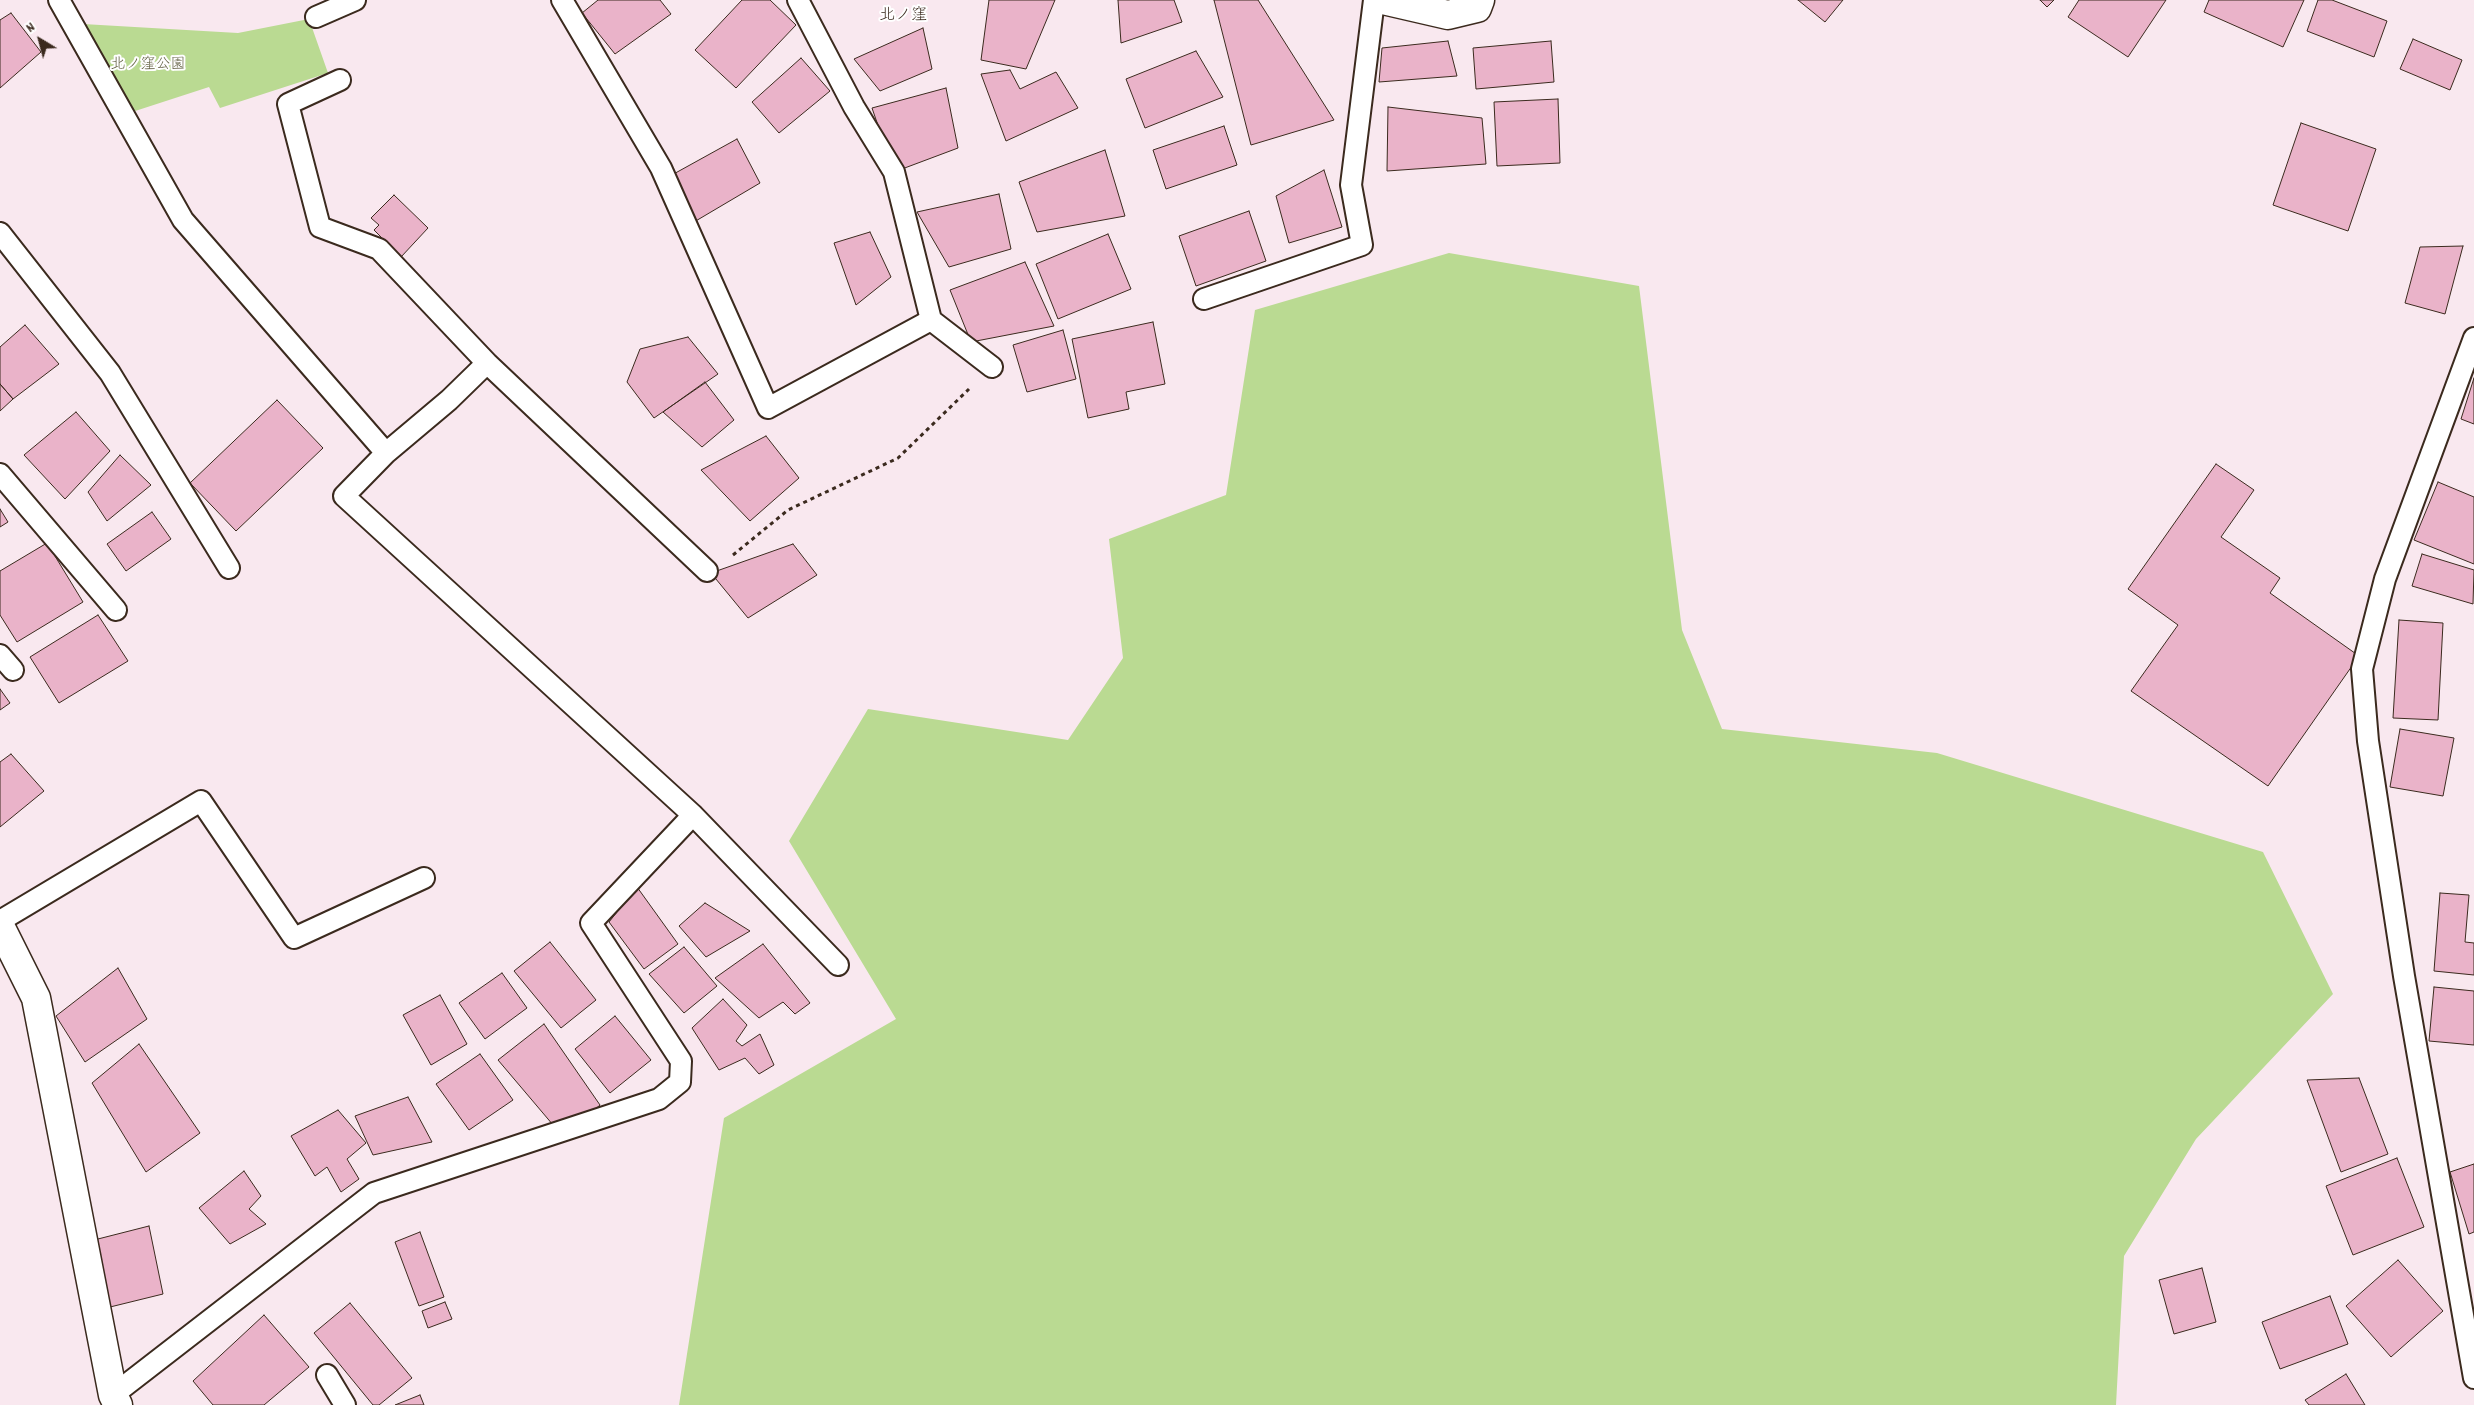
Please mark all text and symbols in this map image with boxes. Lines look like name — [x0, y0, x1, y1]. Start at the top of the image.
district label: 北ノ窪 — [879, 7, 927, 27]
north arrow — [15, 15, 65, 65]
text: N — [22, 18, 40, 38]
park label: 北ノ窪公園 — [111, 57, 185, 75]

